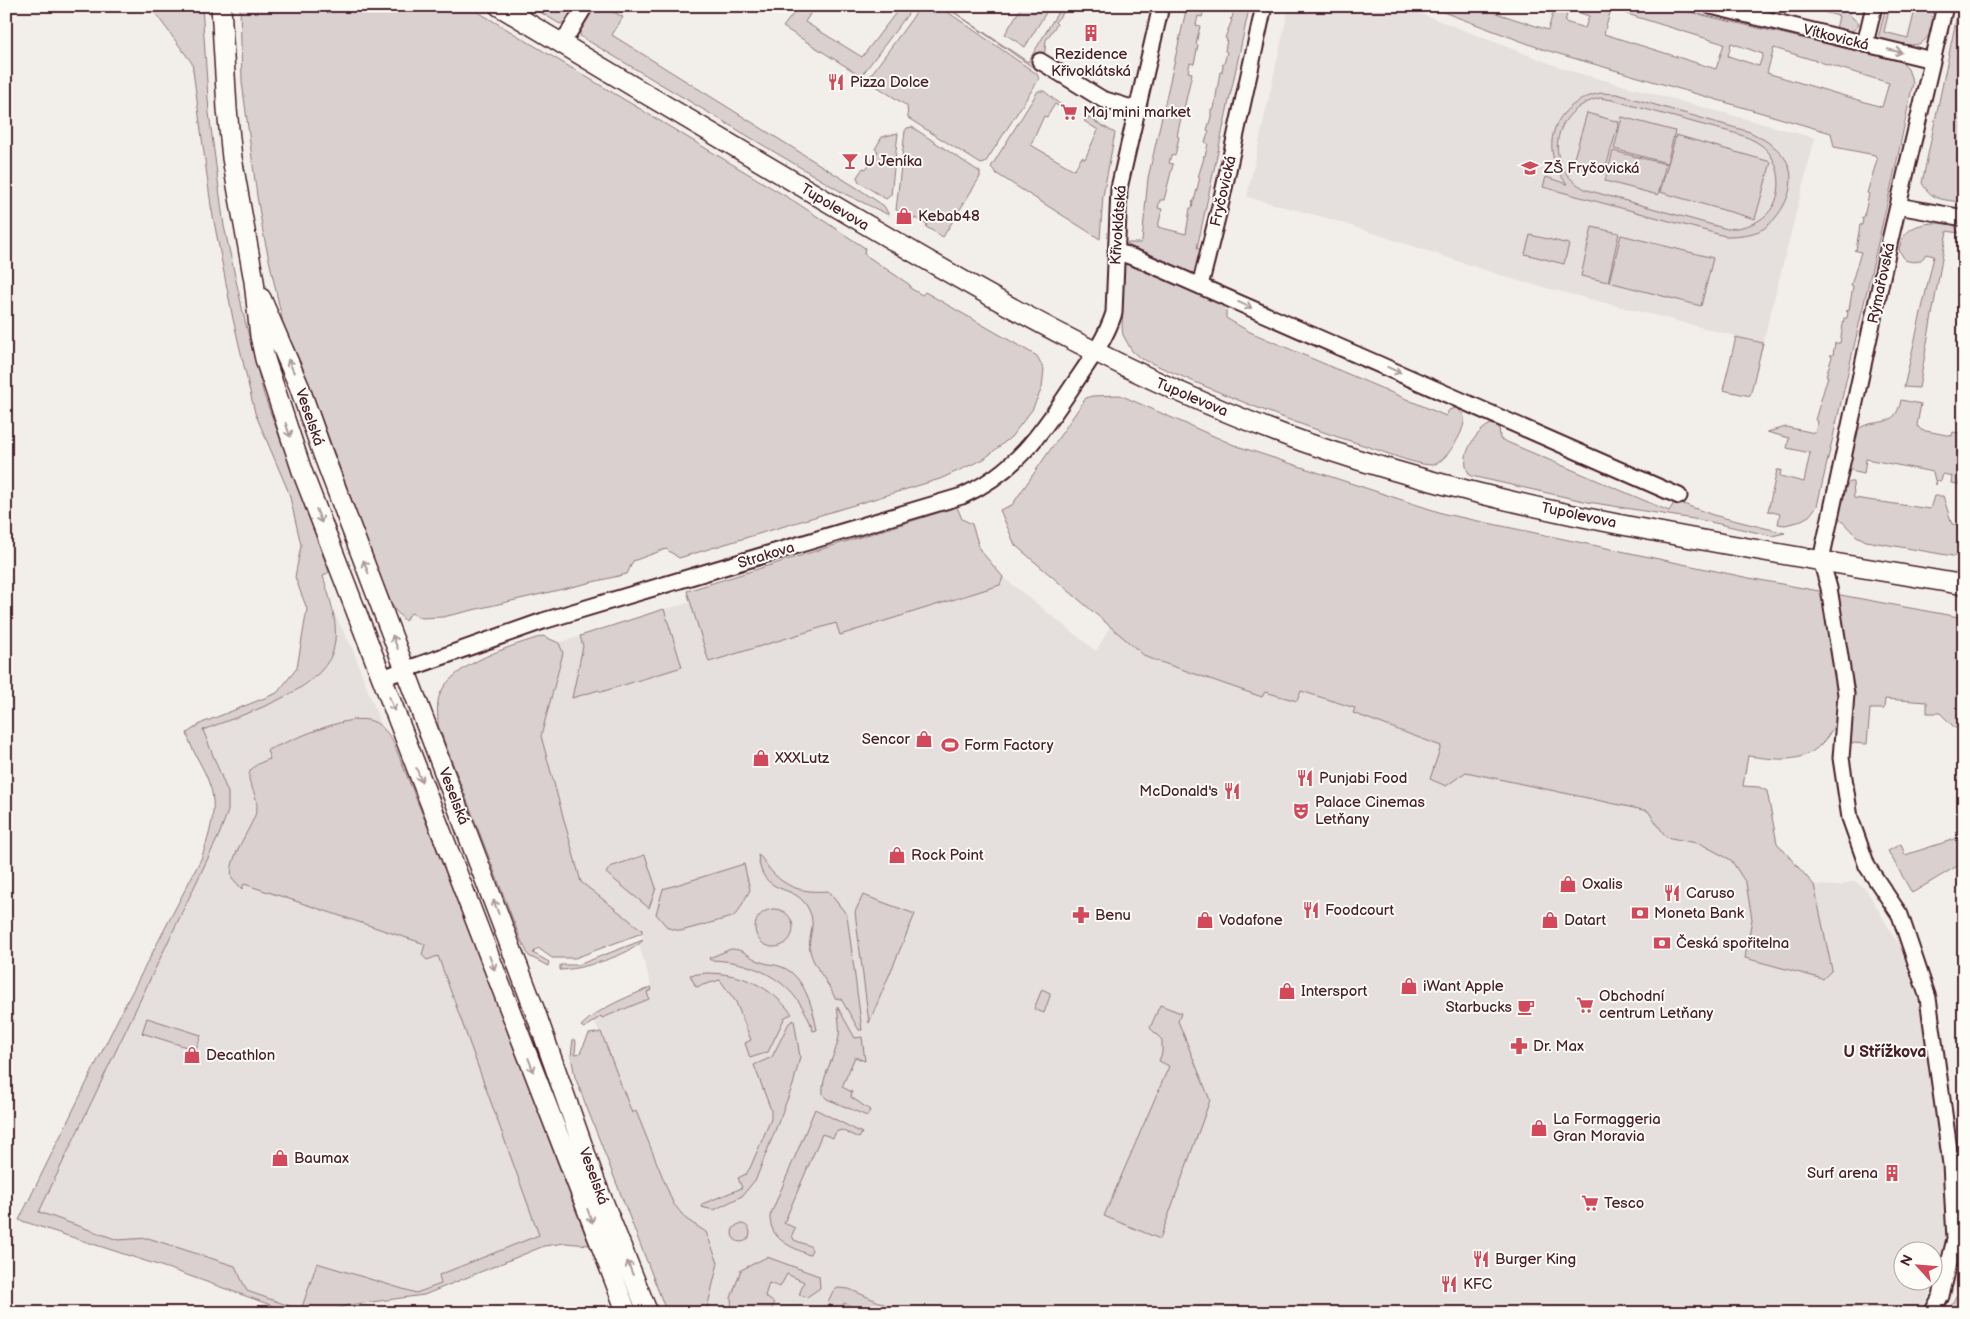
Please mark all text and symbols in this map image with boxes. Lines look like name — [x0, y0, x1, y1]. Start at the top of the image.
street label: Vítkovická — [1801, 20, 1871, 55]
building icon: Rezidence Křivoklátská — [1081, 23, 1101, 43]
place label: Rezidence Křivoklátská — [1051, 45, 1131, 81]
one-way arrow — [1886, 47, 1902, 56]
restaurant icon: Pizza Dolce — [826, 72, 846, 92]
place label: Pizza Dolce — [850, 73, 929, 92]
supermarket icon: Maj mini market — [1059, 102, 1079, 122]
place label: Maj mini market — [1083, 103, 1191, 122]
bar icon: U Jeníka — [840, 151, 860, 171]
place label: U Jeníka — [864, 152, 922, 171]
street label: Fryčovická — [1206, 154, 1241, 228]
school or university icon: ZŠ Fryčovická — [1520, 158, 1540, 178]
place label: ZŠ Fryčovická — [1543, 159, 1640, 178]
street label: Tupolevova — [797, 180, 872, 235]
street label: Křivoklátská — [1106, 184, 1131, 266]
shop icon: Kebab48 — [894, 206, 914, 226]
place label: Kebab48 — [918, 207, 980, 226]
street label: Rýmařovská — [1864, 241, 1899, 325]
one-way arrow — [1237, 301, 1252, 311]
one-way arrow — [285, 359, 295, 374]
one-way arrow — [1386, 366, 1401, 376]
street label: Tupolevova — [1153, 374, 1231, 421]
street label: Veselská — [291, 386, 328, 448]
one-way arrow — [284, 422, 293, 437]
street label: Tupolevova — [1539, 498, 1618, 533]
one-way arrow — [315, 508, 324, 524]
street label: Strakova — [735, 538, 797, 573]
one-way arrow — [361, 560, 370, 575]
one-way arrow — [390, 634, 399, 650]
one-way arrow — [388, 696, 397, 711]
shop icon: Sencor — [914, 729, 934, 749]
place label: Sencor — [862, 730, 911, 749]
sports icon: Form Factory — [940, 735, 960, 755]
place label: Form Factory — [964, 736, 1054, 755]
shop icon: XXXLutz — [751, 748, 771, 768]
place label: XXXLutz — [774, 749, 830, 768]
street label: Veselská — [434, 765, 473, 827]
one-way arrow — [415, 767, 424, 782]
restaurant icon: Punjabi Food — [1295, 768, 1315, 788]
place label: Punjabi Food — [1319, 769, 1407, 788]
restaurant icon: McDonald's — [1222, 781, 1242, 801]
place label: McDonald's — [1139, 782, 1219, 801]
place label: Palace Cinemas Letňany — [1315, 793, 1425, 829]
theatre icon: Palace Cinemas Letňany — [1291, 801, 1311, 821]
shop icon: Rock Point — [887, 845, 907, 865]
place label: Rock Point — [911, 846, 984, 865]
shop icon: Oxalis — [1558, 874, 1578, 894]
place label: Oxalis — [1582, 875, 1623, 894]
restaurant icon: Caruso — [1662, 883, 1682, 903]
place label: Caruso — [1686, 884, 1735, 903]
one-way arrow — [491, 900, 500, 915]
restaurant icon: Foodcourt — [1301, 900, 1321, 920]
place label: Foodcourt — [1325, 901, 1394, 920]
bank icon: Moneta Bank — [1630, 903, 1650, 923]
place label: Moneta Bank — [1654, 904, 1745, 923]
pharmacy icon: Benu — [1071, 905, 1091, 925]
place label: Benu — [1095, 906, 1131, 925]
shop icon: Vodafone — [1195, 910, 1215, 930]
shop icon: Datart — [1540, 910, 1560, 930]
place label: Vodafone — [1219, 911, 1283, 930]
place label: Datart — [1564, 911, 1606, 930]
bank icon: Česká spořitelna — [1652, 933, 1672, 953]
place label: Česká spořitelna — [1676, 934, 1789, 953]
one-way arrow — [488, 955, 497, 971]
shop icon: iWant Apple — [1399, 976, 1419, 996]
place label: iWant Apple — [1423, 977, 1504, 996]
shop icon: Intersport — [1277, 981, 1297, 1001]
place label: Intersport — [1301, 982, 1368, 1001]
place label: Obchodní centrum Letňany — [1599, 987, 1714, 1023]
supermarket icon: Obchodní centrum Letňany — [1575, 995, 1595, 1015]
cafe icon: Starbucks — [1516, 997, 1536, 1017]
place label: Starbucks — [1445, 998, 1513, 1017]
pharmacy icon: Dr. Max — [1509, 1036, 1529, 1056]
place label: Dr. Max — [1533, 1037, 1584, 1056]
district label: U Střížkova — [1844, 1043, 1926, 1062]
shop icon: Decathlon — [182, 1045, 202, 1065]
place label: Decathlon — [206, 1046, 275, 1065]
one-way arrow — [527, 1057, 536, 1072]
place label: La Formaggeria Gran Moravia — [1553, 1110, 1661, 1146]
shop icon: La Formaggeria Gran Moravia — [1529, 1118, 1549, 1138]
street label: Veselská — [574, 1145, 613, 1207]
shop icon: Baumax — [270, 1148, 290, 1168]
place label: Baumax — [294, 1149, 349, 1168]
building icon: Surf arena — [1882, 1163, 1902, 1183]
place label: Surf arena — [1807, 1164, 1878, 1183]
supermarket icon: Tesco — [1580, 1193, 1600, 1213]
place label: Tesco — [1604, 1194, 1644, 1213]
one-way arrow — [586, 1209, 595, 1224]
north arrow — [1892, 1242, 1942, 1292]
restaurant icon: Burger King — [1471, 1249, 1491, 1269]
place label: Burger King — [1495, 1250, 1576, 1269]
text: N — [1897, 1252, 1917, 1269]
one-way arrow — [625, 1260, 634, 1276]
restaurant icon: KFC — [1439, 1274, 1459, 1294]
place label: KFC — [1463, 1275, 1493, 1294]

